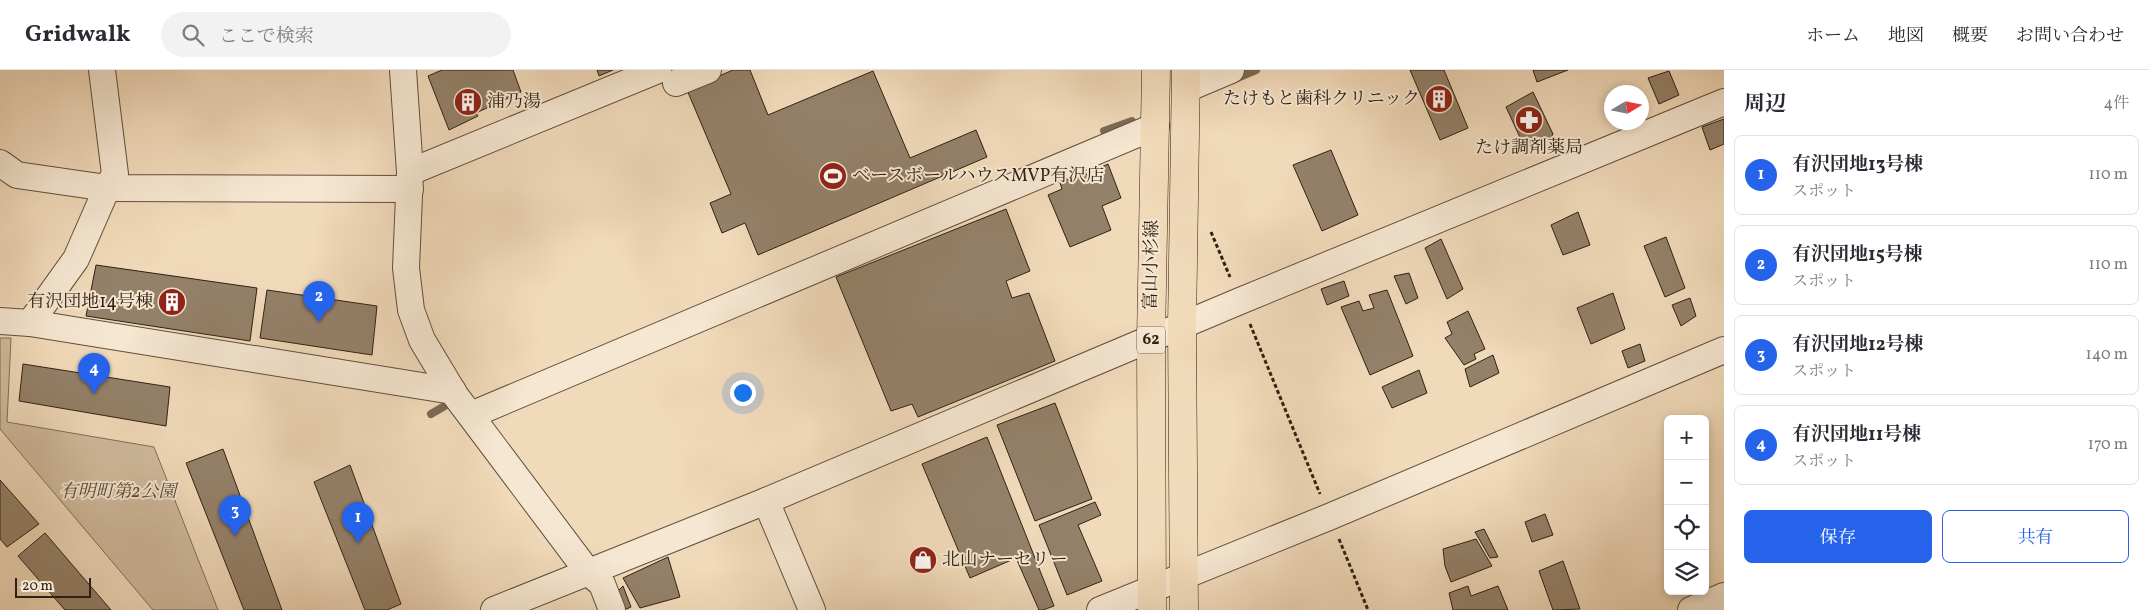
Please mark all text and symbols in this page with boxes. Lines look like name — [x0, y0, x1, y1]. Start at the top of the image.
search box — [161, 12, 511, 57]
text: Gridwalk — [25, 18, 131, 52]
icon: search — [179, 21, 207, 49]
text: ここで検索 — [219, 24, 314, 50]
text: ホーム — [1806, 24, 1860, 49]
text: 地図 — [1888, 24, 1924, 49]
text: 概要 — [1952, 24, 1988, 49]
text: お問い合わせ — [2016, 24, 2124, 49]
building icon: たけもと歯科クリニック — [1424, 84, 1454, 114]
north arrow — [1604, 85, 1649, 130]
building icon: 浦乃湯 — [453, 87, 483, 117]
place label: たけもと歯科クリニック — [1223, 87, 1420, 112]
place label: 浦乃湯 — [487, 90, 541, 115]
text: 周辺 — [1744, 90, 1786, 119]
text: 4件 — [2103, 93, 2129, 115]
pharmacy icon: たけ調剤薬局 — [1514, 105, 1544, 135]
place label: たけ調剤薬局 — [1475, 136, 1583, 161]
text: 有沢団地13号棟 — [1792, 152, 1923, 178]
sports icon: ベースボールハウスMVP有沢店 — [818, 161, 848, 191]
place label: ベースボールハウスMVP有沢店 — [852, 164, 1104, 189]
text: 1 — [1758, 164, 1764, 186]
text: 110 m — [2089, 164, 2128, 186]
text: スポット — [1792, 181, 1856, 203]
street label: 富山小杉線 — [1139, 220, 1165, 310]
text: 有沢団地15号棟 — [1792, 242, 1923, 268]
text: 2 — [1757, 254, 1765, 276]
text: 110 m — [2089, 254, 2128, 276]
text: スポット — [1792, 271, 1856, 293]
pin: 2 — [303, 281, 335, 322]
building icon: 有沢団地14号棟 — [157, 287, 187, 317]
place label: 有沢団地14号棟 — [27, 290, 153, 315]
road number: 62 — [1137, 326, 1165, 354]
text: 有沢団地12号棟 — [1792, 332, 1924, 358]
text: 3 — [1757, 344, 1765, 366]
text: 140 m — [2086, 344, 2128, 366]
pin: 4 — [78, 353, 110, 394]
text: スポット — [1792, 361, 1856, 383]
your location — [730, 380, 756, 406]
map controls — [1664, 415, 1709, 595]
button: + — [1664, 415, 1709, 460]
text: 有沢団地11号棟 — [1792, 422, 1921, 448]
text: 4 — [1756, 434, 1766, 456]
text: 170 m — [2088, 434, 2128, 456]
text: スポット — [1792, 451, 1856, 473]
button: − — [1664, 460, 1709, 505]
park label: 有明町第2公園 — [60, 480, 179, 505]
pin: 3 — [219, 495, 251, 536]
pin: 1 — [342, 502, 374, 543]
button: locate — [1664, 505, 1709, 550]
button: 保存 — [1744, 510, 1932, 563]
button: 共有 — [1942, 510, 2129, 563]
shop icon: 北山ナーセリー — [908, 545, 938, 575]
place label: 北山ナーセリー — [942, 548, 1068, 573]
button: layers — [1664, 550, 1709, 595]
scale bar — [15, 575, 91, 598]
text: 20 m — [22, 577, 53, 596]

